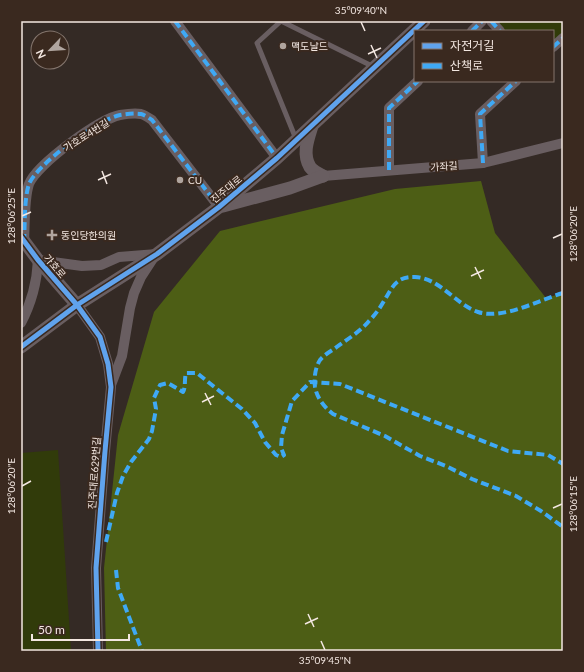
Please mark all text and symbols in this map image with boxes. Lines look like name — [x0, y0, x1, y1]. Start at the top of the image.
text: 35°09'40"N — [335, 4, 387, 16]
north arrow — [30, 30, 70, 70]
legend — [414, 30, 554, 82]
text: 자전거길 — [450, 38, 494, 53]
place label: 맥도날드 — [291, 40, 328, 52]
marker: 맥도날드 — [278, 41, 288, 51]
text: N — [33, 48, 48, 61]
text: 산책로 — [450, 58, 483, 73]
street label: 가호로4번길 — [61, 116, 111, 154]
street label: 가좌길 — [430, 159, 458, 173]
street label: 진주대로 — [208, 173, 244, 205]
place label: CU — [188, 174, 202, 186]
marker: CU — [175, 175, 185, 185]
text: 128°06'25"E — [5, 188, 17, 244]
text: 128°06'20"E — [567, 206, 579, 262]
marker: 동인당한의원 — [46, 229, 58, 241]
place label: 동인당한의원 — [61, 229, 116, 241]
street label: 가호로 — [42, 252, 68, 280]
street label: 진주대로629번길 — [85, 436, 103, 510]
text: 128°06'20"E — [5, 458, 17, 514]
text: 128°06'15"E — [567, 476, 579, 532]
scale bar — [32, 616, 129, 642]
text: 50 m — [38, 622, 65, 637]
text: 35°09'45"N — [299, 654, 351, 666]

